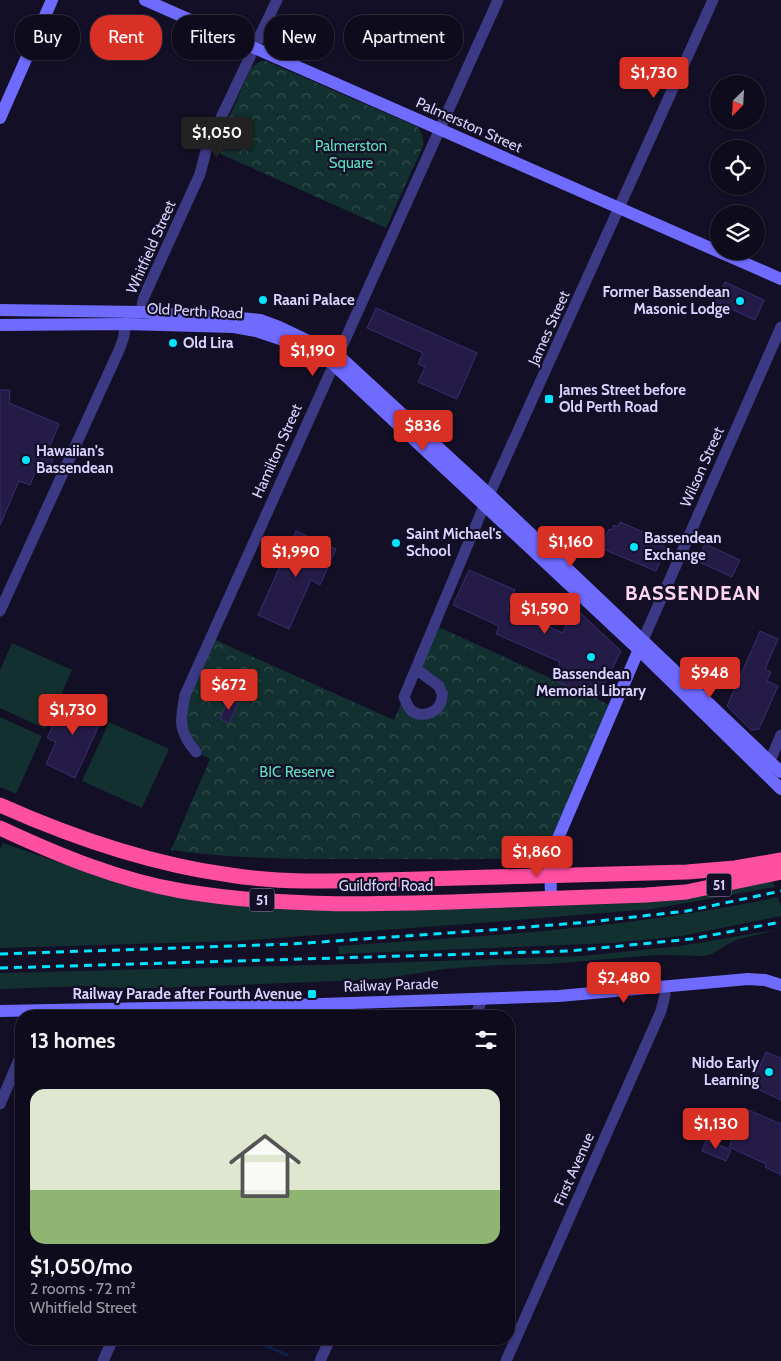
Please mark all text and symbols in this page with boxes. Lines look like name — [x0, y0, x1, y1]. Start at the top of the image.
chip: Buy — [15, 15, 80, 60]
chip: Rent — [90, 15, 162, 60]
chip: Filters — [172, 15, 254, 60]
chip: New — [264, 15, 334, 60]
chip: Apartment — [344, 15, 463, 60]
pin: $1,730 — [613, 56, 695, 99]
text: $1,730 — [631, 63, 677, 82]
north arrow — [710, 75, 765, 130]
map controls — [710, 75, 765, 260]
street label: Palmerston Street — [413, 94, 525, 156]
pin: $1,050 — [176, 116, 258, 159]
text: $1,050 — [192, 123, 242, 142]
park label: Palmerston Square — [315, 137, 387, 172]
button: locate — [710, 140, 765, 195]
street label: Whitfield Street — [122, 198, 180, 296]
button: layers — [710, 205, 765, 260]
place label: Former Bassendean Masonic Lodge — [602, 283, 730, 318]
street label: James Street — [524, 288, 573, 369]
place label: Raani Palace — [273, 291, 355, 309]
marker: Raani Palace — [257, 294, 269, 306]
marker: Former Bassendean Masonic Lodge — [734, 295, 746, 307]
street label: Old Perth Road — [146, 299, 244, 323]
place label: Old Lira — [183, 334, 234, 352]
pin: $1,190 — [272, 334, 354, 377]
marker: Old Lira — [167, 337, 179, 349]
text: $1,190 — [291, 341, 335, 360]
place label: James Street before Old Perth Road — [558, 381, 686, 416]
marker: James Street before Old Perth Road — [543, 393, 555, 405]
street label: Hamilton Street — [248, 401, 306, 501]
pin: $836 — [393, 410, 453, 452]
text: $836 — [405, 416, 441, 435]
street label: Wilson Street — [676, 424, 728, 510]
place label: Hawaiian's Bassendean — [36, 442, 114, 477]
marker: Hawaiian's Bassendean — [20, 454, 32, 466]
place label: Saint Michael's School — [406, 525, 502, 560]
pin: $1,160 — [530, 526, 612, 568]
place label: Bassendean Exchange — [644, 529, 722, 564]
text: $1,160 — [549, 532, 593, 551]
pin: $1,990 — [255, 536, 337, 578]
marker: Saint Michael's School — [390, 537, 402, 549]
marker: Bassendean Exchange — [628, 541, 640, 553]
text: $1,990 — [272, 542, 320, 561]
district label: BASSENDEAN — [625, 581, 761, 605]
pin: $1,590 — [504, 592, 586, 635]
text: $1,590 — [521, 599, 569, 618]
marker: Bassendean Memorial Library — [585, 651, 597, 663]
pin: $948 — [680, 656, 740, 699]
text: $948 — [691, 663, 729, 682]
place label: Bassendean Memorial Library — [536, 665, 647, 700]
pin: $672 — [199, 668, 259, 711]
text: $672 — [212, 675, 246, 694]
pin: $1,730 — [32, 694, 114, 736]
text: $1,730 — [50, 700, 96, 719]
park label: BIC Reserve — [259, 763, 335, 781]
pin: $1,860 — [496, 836, 578, 878]
text: $1,860 — [513, 842, 561, 861]
road number: 51 — [706, 874, 732, 896]
street label: Guildford Road — [339, 877, 433, 895]
road number: 51 — [250, 888, 274, 912]
pin: $2,480 — [583, 962, 665, 1004]
text: $2,480 — [598, 968, 650, 987]
street label: Railway Parade — [343, 974, 439, 996]
place label: Railway Parade after Fourth Avenue — [72, 985, 302, 1003]
marker: Railway Parade after Fourth Avenue — [306, 988, 318, 1000]
icon: filters — [472, 1026, 500, 1054]
text: 13 homes — [30, 1028, 115, 1053]
place label: Nido Early Learning — [692, 1054, 760, 1089]
marker: Nido Early Learning — [763, 1066, 775, 1078]
pin: $1,130 — [675, 1108, 757, 1150]
text: $1,130 — [694, 1114, 738, 1133]
icon: home — [220, 1121, 310, 1211]
street label: First Avenue — [550, 1129, 598, 1208]
text: $1,050/mo — [30, 1254, 132, 1279]
text: 2 rooms · 72 m² — [30, 1279, 135, 1298]
text: Whitfield Street — [30, 1298, 137, 1317]

